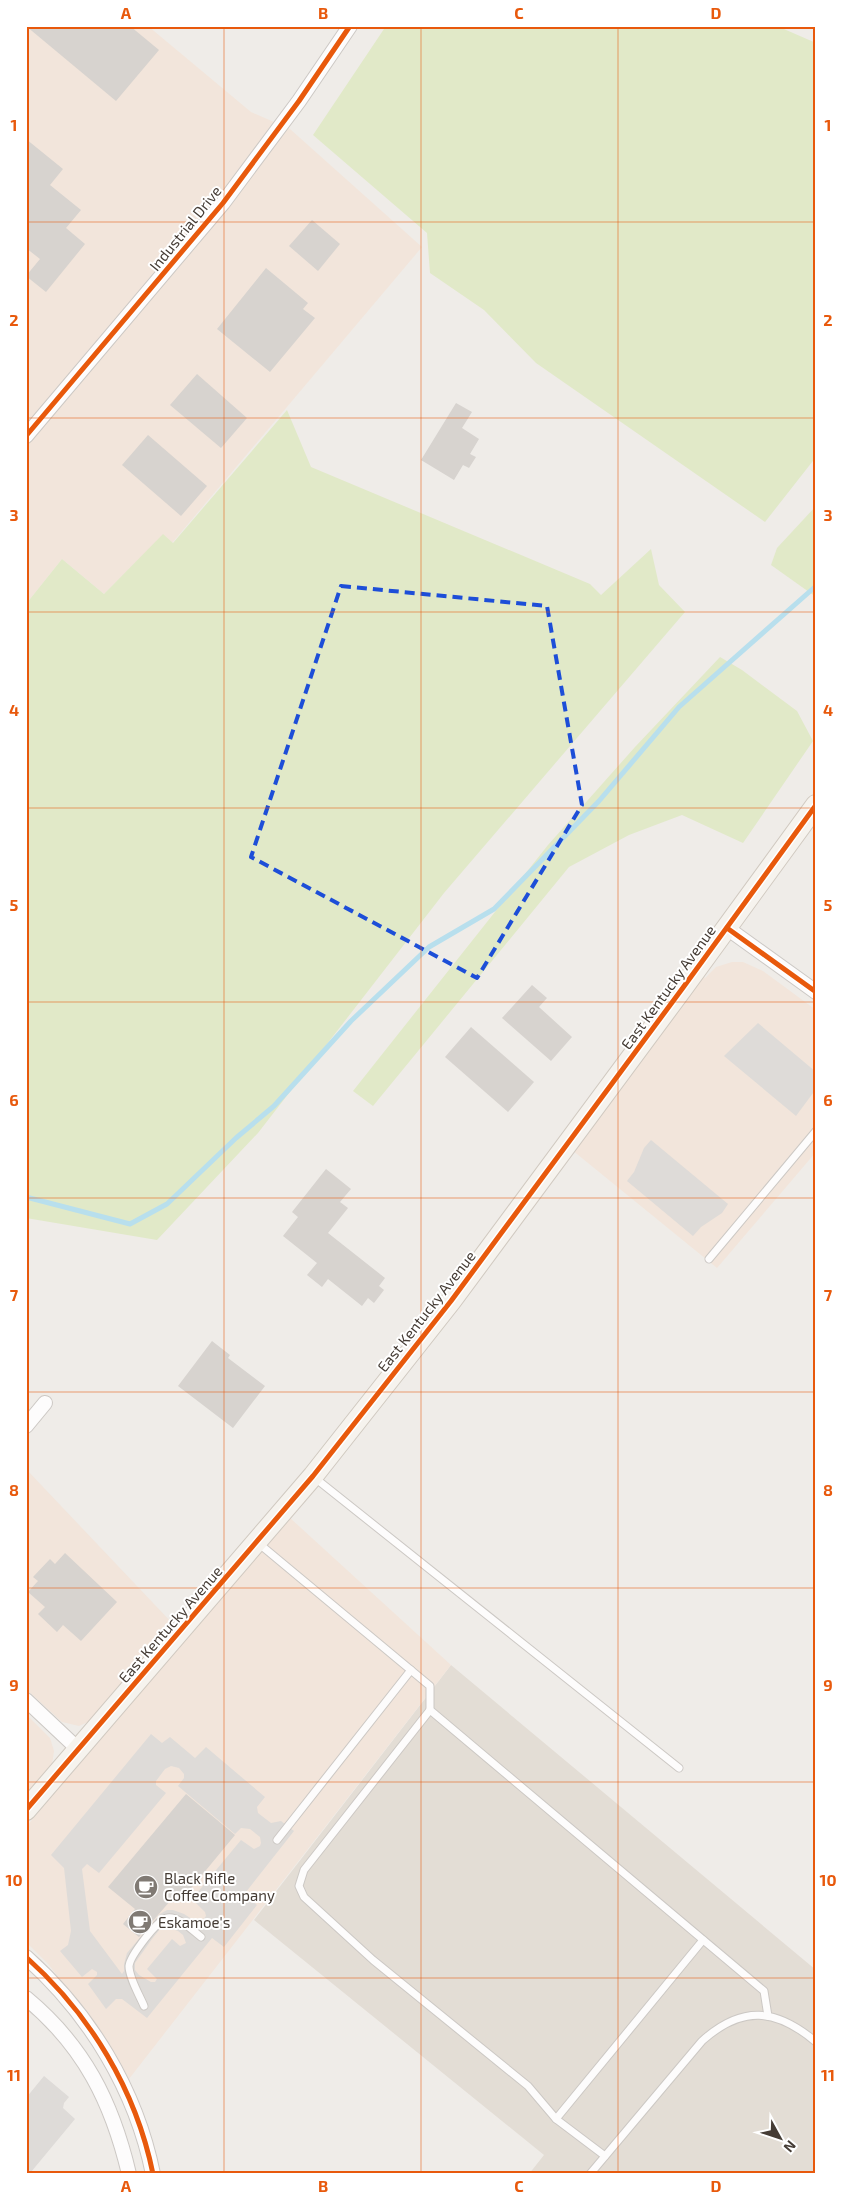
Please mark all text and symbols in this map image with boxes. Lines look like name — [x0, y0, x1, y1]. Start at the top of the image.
text: A — [121, 3, 132, 22]
text: B — [318, 3, 328, 22]
text: C — [514, 3, 524, 22]
text: D — [711, 3, 722, 22]
text: 1 — [11, 115, 17, 134]
text: 1 — [825, 115, 831, 134]
street label: Industrial Drive — [145, 182, 225, 274]
text: 2 — [9, 310, 19, 329]
text: 2 — [823, 310, 833, 329]
text: 3 — [9, 505, 19, 524]
text: 3 — [823, 505, 833, 524]
text: 4 — [9, 700, 19, 719]
text: 4 — [823, 700, 833, 719]
text: 5 — [10, 895, 19, 914]
text: 5 — [824, 895, 833, 914]
street label: East Kentucky Avenue — [617, 921, 719, 1053]
text: 6 — [9, 1090, 19, 1109]
text: 6 — [823, 1090, 833, 1109]
street label: East Kentucky Avenue — [373, 1247, 479, 1375]
text: 7 — [10, 1285, 19, 1304]
text: 7 — [824, 1285, 833, 1304]
text: 8 — [9, 1480, 19, 1499]
text: 8 — [823, 1480, 833, 1499]
street label: East Kentucky Avenue — [114, 1562, 226, 1686]
text: 9 — [9, 1675, 19, 1694]
text: 9 — [823, 1675, 833, 1694]
place label: Black Rifle Coffee Company — [164, 1869, 275, 1904]
text: 10 — [5, 1870, 23, 1889]
text: 10 — [819, 1870, 837, 1889]
cafe icon: Black Rifle Coffee Company — [133, 1874, 159, 1900]
cafe icon: Eskamoe's — [127, 1909, 153, 1935]
place label: Eskamoe's — [158, 1913, 230, 1931]
text: 11 — [7, 2065, 21, 2084]
text: 11 — [821, 2065, 835, 2084]
north arrow — [754, 2112, 804, 2162]
text: N — [781, 2137, 800, 2156]
text: A — [121, 2176, 132, 2195]
text: B — [318, 2176, 328, 2195]
text: C — [514, 2176, 524, 2195]
text: D — [711, 2176, 722, 2195]

